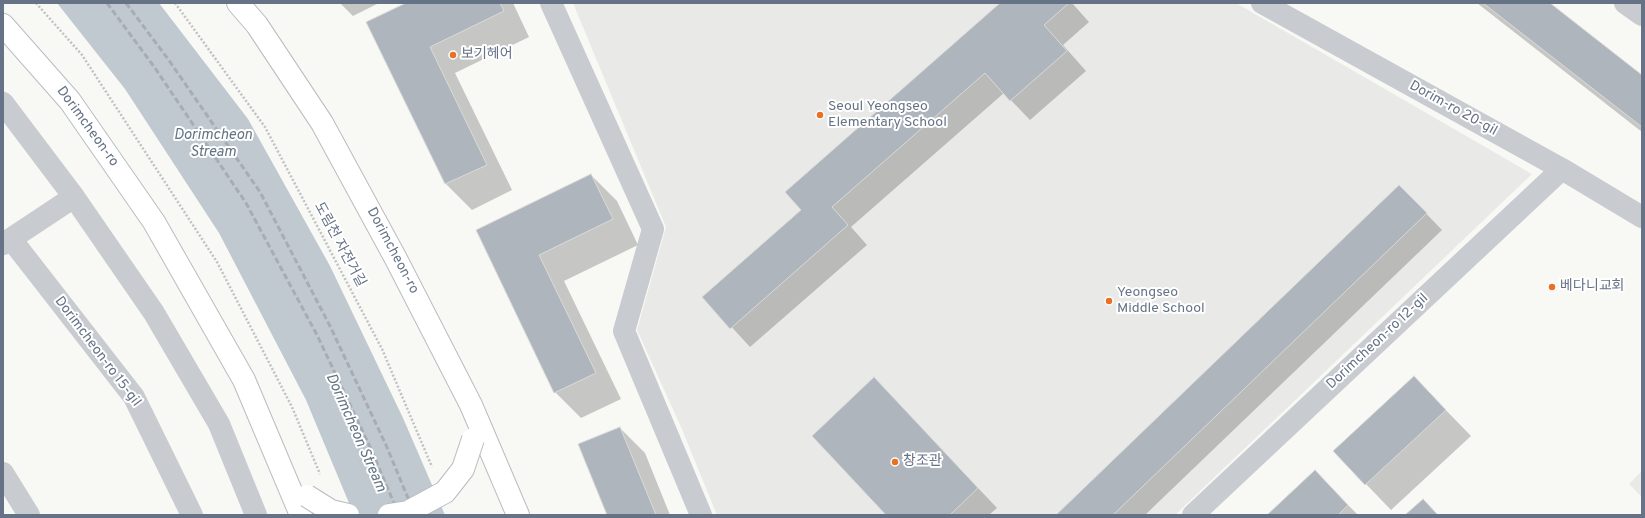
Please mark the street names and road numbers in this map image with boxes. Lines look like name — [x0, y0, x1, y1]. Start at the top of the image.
street label: Dorim-ro 20-gil — [1406, 78, 1500, 140]
street label: Dorimcheon-ro — [52, 84, 122, 170]
street label: 도림천 자전거길 — [310, 200, 368, 290]
street label: Dorimcheon-ro — [362, 205, 422, 297]
street label: Dorimcheon-ro 12-gil — [1324, 291, 1432, 393]
street label: Dorimcheon-ro 15-gil — [50, 294, 144, 410]

